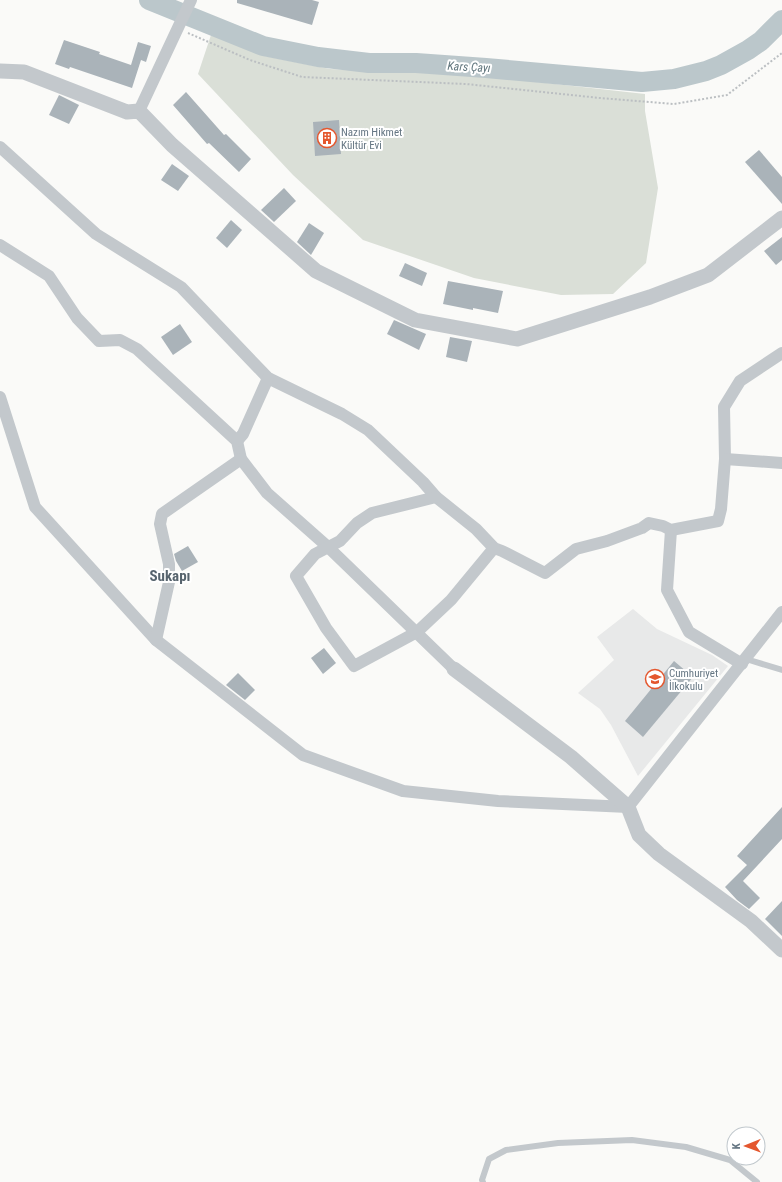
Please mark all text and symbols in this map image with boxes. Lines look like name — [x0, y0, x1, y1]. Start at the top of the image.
water label: Kars Çayı — [447, 59, 491, 75]
place label: Nazım Hikmet Kültür Evi — [341, 126, 402, 152]
building icon: Nazım Hikmet Kültür Evi — [316, 127, 338, 149]
district label: Sukapı — [149, 567, 191, 585]
place label: Cumhuriyet İlkokulu — [669, 667, 718, 693]
school or university icon: Cumhuriyet İlkokulu — [644, 668, 666, 690]
north arrow — [726, 1126, 766, 1166]
text: K — [730, 1142, 743, 1149]

